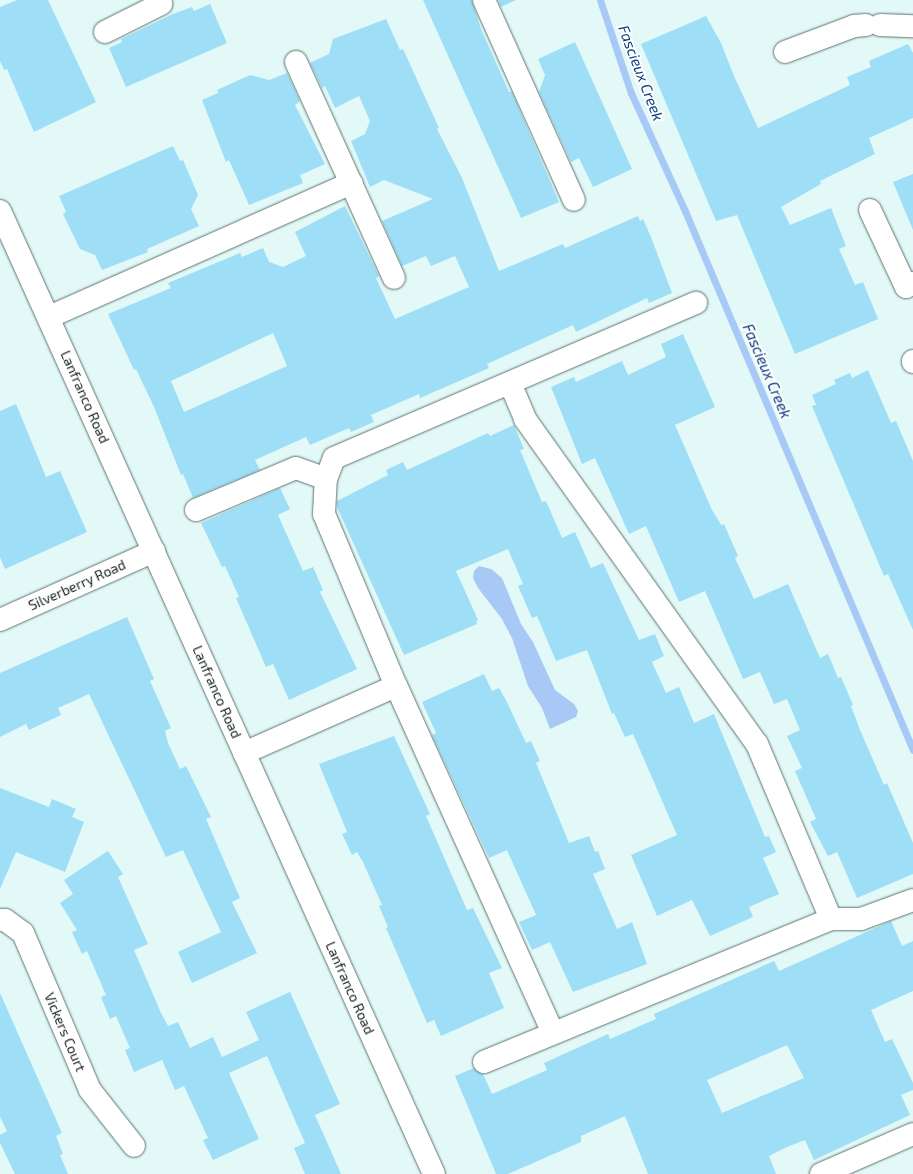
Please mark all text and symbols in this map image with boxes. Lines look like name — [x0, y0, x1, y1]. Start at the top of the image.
water label: Fascieux Creek — [615, 23, 667, 123]
water label: Fascieux Creek — [739, 321, 795, 421]
street label: Lanfranco Road — [57, 348, 113, 446]
street label: Silverberry Road — [26, 556, 128, 614]
street label: Lanfranco Road — [189, 643, 245, 741]
street label: Lanfranco Road — [322, 939, 378, 1037]
street label: Vickers Court — [41, 990, 89, 1074]

